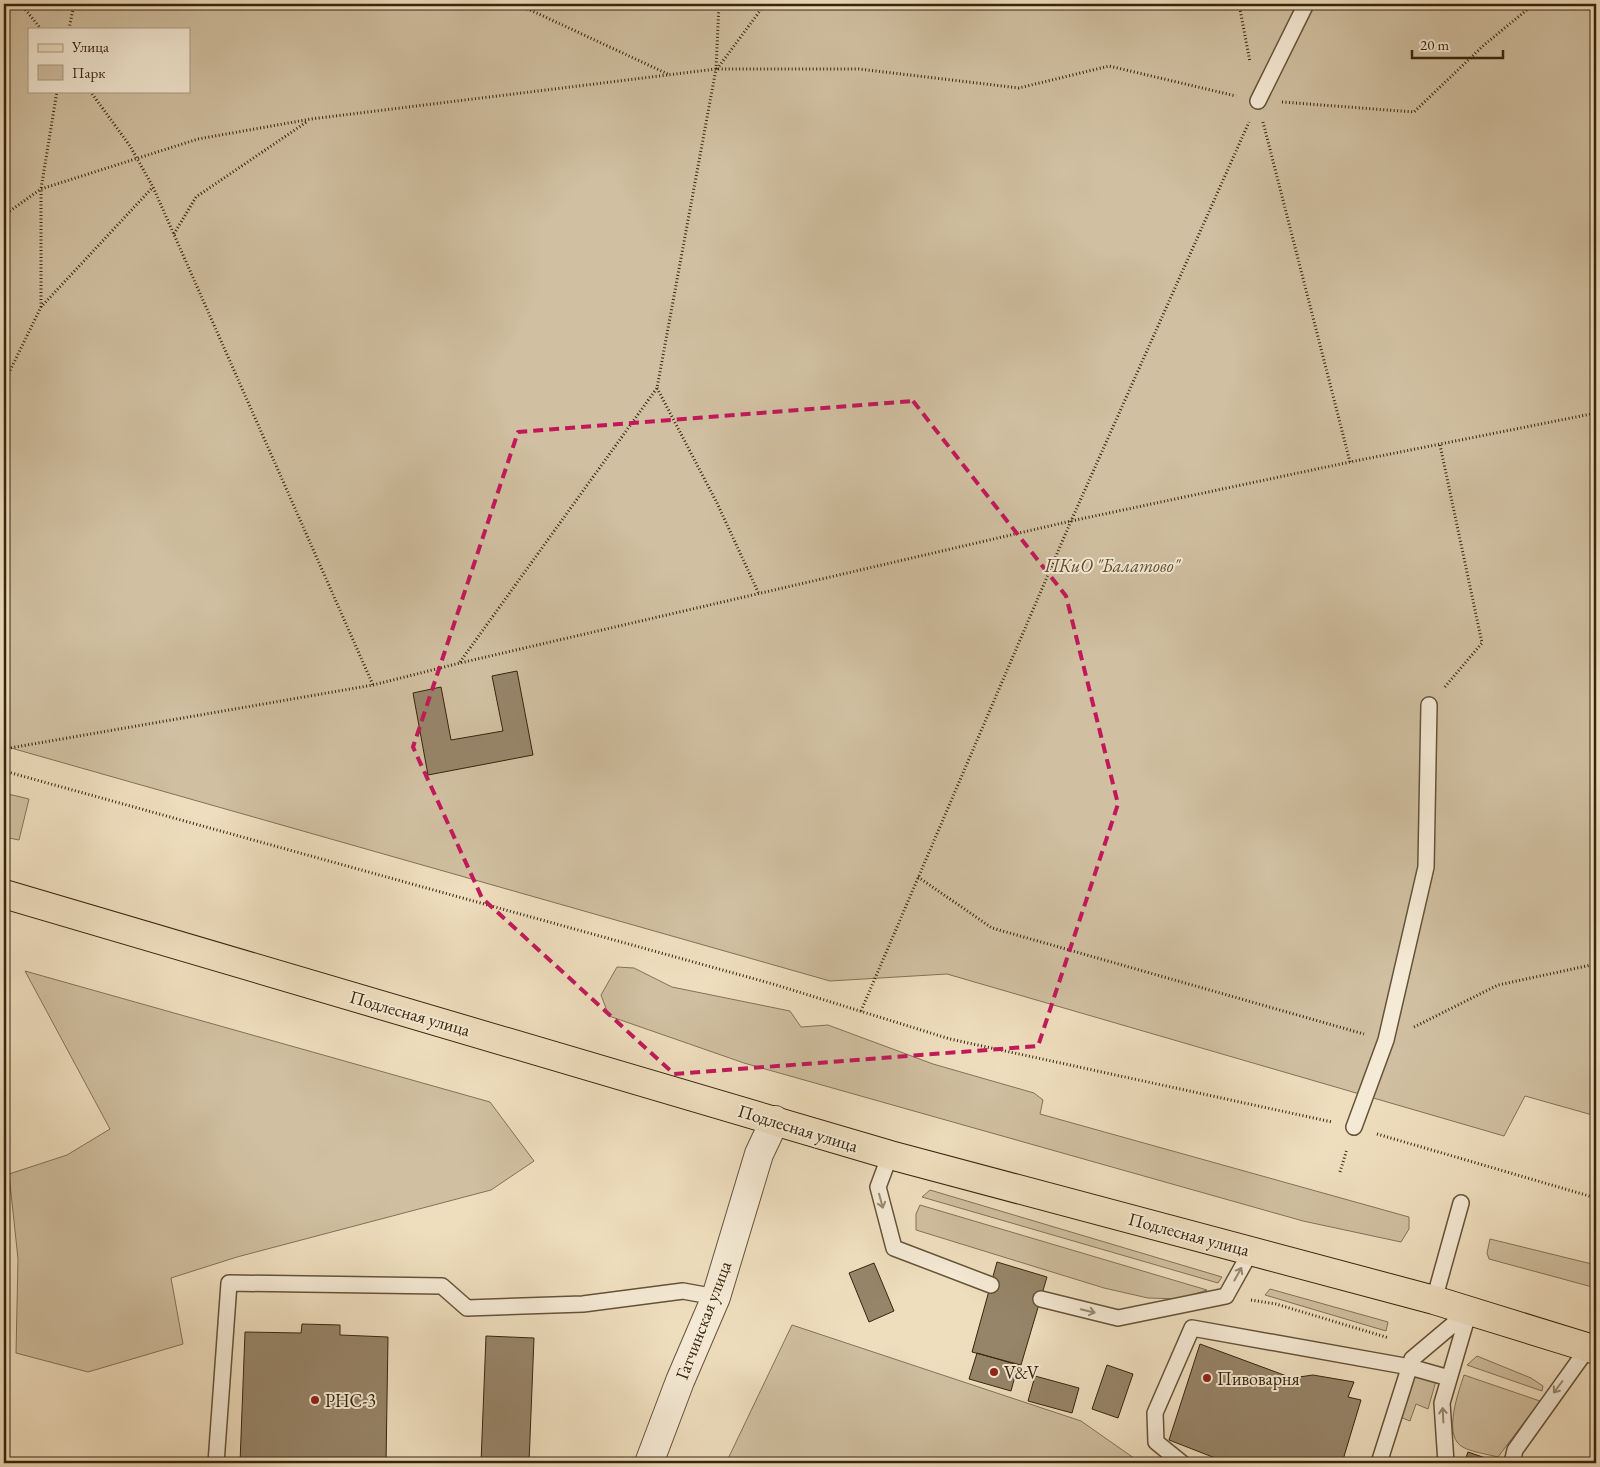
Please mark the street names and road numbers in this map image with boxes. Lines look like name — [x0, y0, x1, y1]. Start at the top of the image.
street label: Подлесная улица — [347, 985, 474, 1041]
street label: Подлесная улица — [735, 1099, 862, 1157]
street label: Подлесная улица — [1126, 1207, 1253, 1261]
street label: Гатчинская улица — [670, 1257, 736, 1383]

